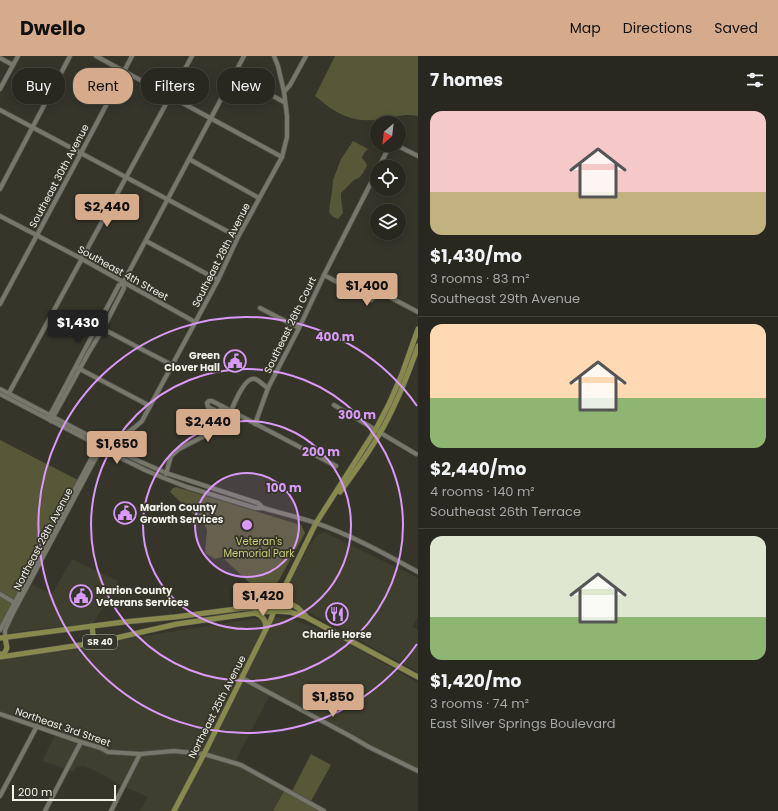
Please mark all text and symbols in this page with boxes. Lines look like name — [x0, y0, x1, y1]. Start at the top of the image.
text: Dwello — [20, 15, 85, 42]
text: Map — [570, 18, 601, 38]
text: Directions — [623, 18, 692, 38]
text: Saved — [714, 18, 758, 38]
chip: Buy — [12, 68, 65, 104]
chip: Rent — [73, 68, 133, 104]
chip: Filters — [141, 68, 209, 104]
chip: New — [217, 68, 275, 104]
text: 7 homes — [430, 68, 503, 92]
icon: filters — [744, 69, 766, 91]
north arrow — [370, 116, 406, 152]
map controls — [370, 116, 406, 240]
street label: Southeast 30th Avenue — [25, 121, 93, 231]
icon: home — [562, 137, 634, 209]
button: locate — [370, 160, 406, 196]
pin: $2,440 — [74, 194, 140, 228]
text: $2,440 — [84, 197, 130, 216]
street label: Southeast 28th Avenue — [188, 200, 254, 310]
button: layers — [370, 204, 406, 240]
street label: Southeast 4th Street — [75, 242, 171, 304]
text: $1,430/mo — [430, 244, 522, 268]
text: 3 rooms · 83 m² — [430, 269, 530, 288]
pin: $1,400 — [334, 273, 400, 307]
street label: Southeast 26th Court — [260, 274, 320, 376]
text: $1,400 — [346, 276, 388, 295]
text: Southeast 29th Avenue — [430, 289, 580, 308]
pin: $1,430 — [45, 310, 111, 344]
text: $1,430 — [57, 313, 99, 332]
text: 400 m — [315, 328, 355, 345]
place label: Green Clover Hall — [164, 348, 220, 375]
public building icon: Green Clover Hall — [222, 348, 248, 374]
icon: home — [562, 350, 634, 422]
text: 300 m — [338, 406, 376, 423]
pin: $2,440 — [175, 409, 241, 443]
text: $2,440 — [185, 412, 231, 431]
pin: $1,650 — [84, 431, 150, 465]
text: $1,650 — [96, 434, 138, 453]
text: 200 m — [302, 443, 340, 460]
text: $2,440/mo — [430, 457, 526, 481]
text: 100 m — [266, 479, 302, 496]
text: 4 rooms · 140 m² — [430, 482, 535, 501]
street label: Northeast 28th Avenue — [10, 485, 76, 593]
public building icon: Marion County Growth Services — [112, 500, 138, 526]
place label: Marion County Growth Services — [140, 500, 224, 527]
text: Southeast 26th Terrace — [430, 502, 581, 521]
centre of rings — [240, 518, 254, 532]
park label: Veteran's Memorial Park — [223, 534, 295, 561]
icon: home — [562, 562, 634, 634]
public building icon: Marion County Veterans Services — [68, 583, 94, 609]
place label: Marion County Veterans Services — [96, 583, 189, 610]
pin: $1,420 — [230, 583, 296, 617]
text: $1,420 — [242, 586, 284, 605]
restaurant icon: Charlie Horse — [324, 601, 350, 627]
place label: Charlie Horse — [302, 627, 372, 642]
road number: SR 40 — [83, 635, 117, 649]
street label: Northeast 25th Avenue — [184, 653, 250, 761]
text: $1,420/mo — [430, 669, 521, 693]
pin: $1,850 — [300, 684, 366, 718]
text: $1,850 — [312, 687, 354, 706]
text: 3 rooms · 74 m² — [430, 694, 529, 713]
street label: Northeast 3rd Street — [13, 704, 113, 750]
text: East Silver Springs Boulevard — [430, 714, 616, 733]
scale bar — [12, 783, 116, 802]
text: 200 m — [18, 784, 52, 800]

